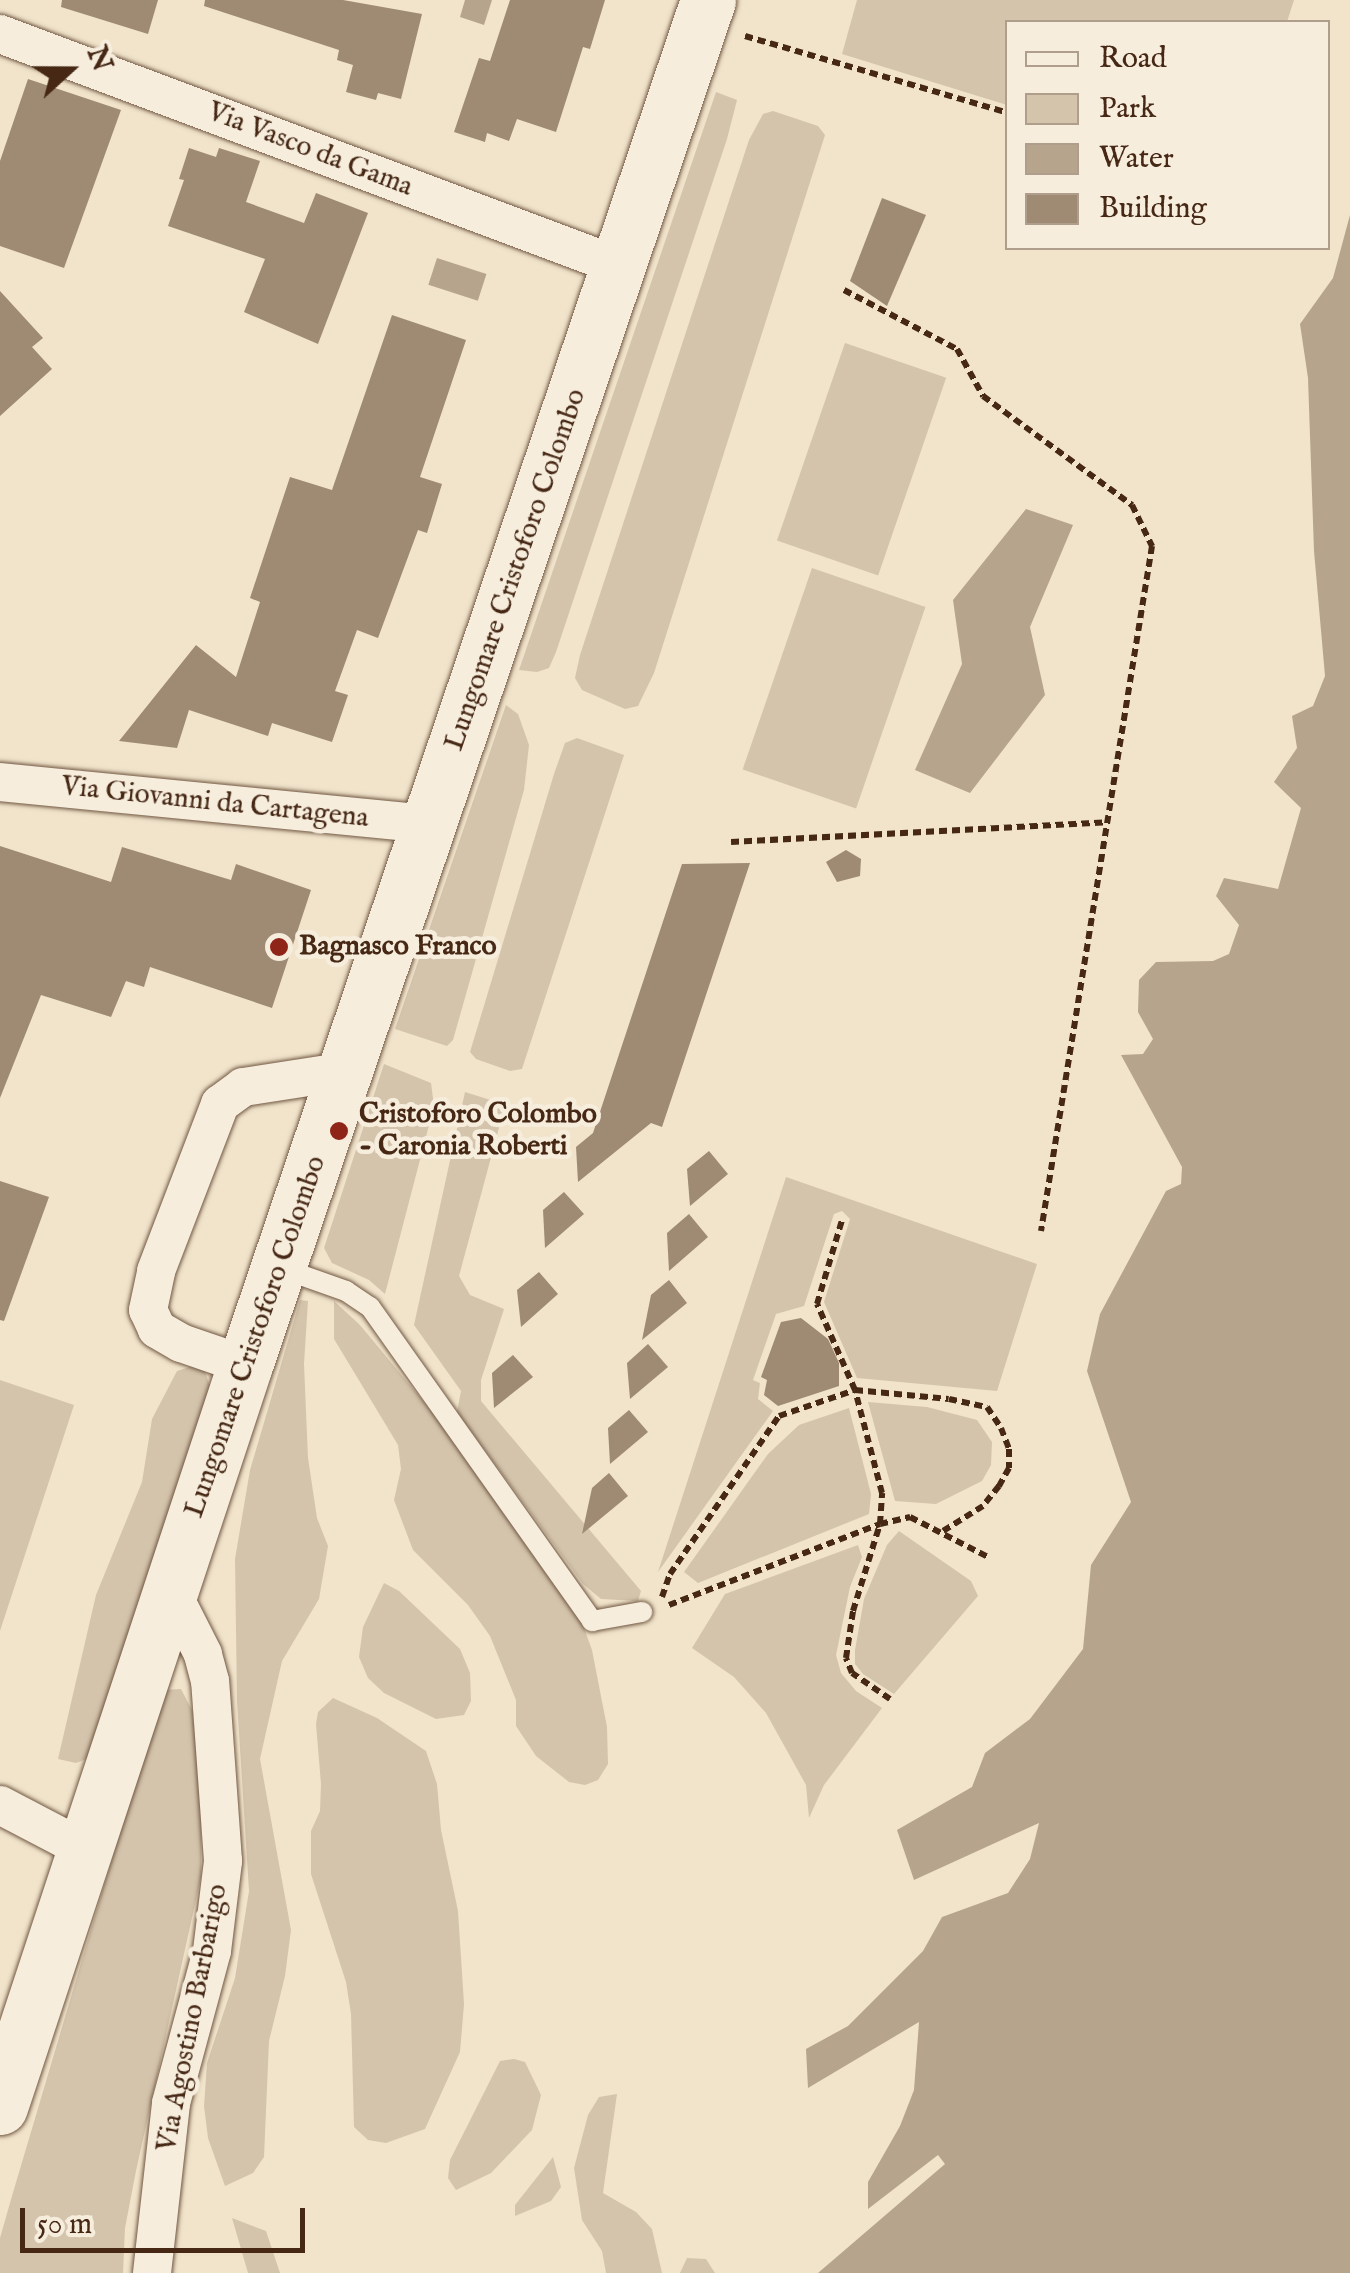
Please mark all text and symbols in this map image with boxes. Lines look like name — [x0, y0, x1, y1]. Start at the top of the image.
north arrow — [20, 20, 120, 120]
legend — [1005, 20, 1330, 250]
text: Road — [1099, 40, 1167, 78]
text: N — [78, 41, 119, 77]
text: Park — [1099, 90, 1156, 128]
street label: Via Vasco da Gama — [203, 95, 417, 205]
text: Water — [1099, 140, 1174, 178]
text: Building — [1099, 190, 1207, 228]
street label: Lungomare Cristoforo Colombo — [438, 385, 594, 755]
street label: Via Giovanni da Cartagena — [60, 770, 370, 836]
place label: Bagnasco Franco — [299, 930, 497, 964]
marker: Bagnasco Franco — [268, 936, 290, 958]
place label: Cristoforo Colombo - Caronia Roberti — [359, 1098, 597, 1164]
marker: Cristoforo Colombo - Caronia Roberti — [328, 1120, 350, 1142]
street label: Lungomare Cristoforo Colombo — [178, 1152, 334, 1522]
street label: Via Agostino Barbarigo — [151, 1881, 235, 2155]
scale bar — [25, 2188, 310, 2250]
text: 50 m — [37, 2206, 92, 2244]

